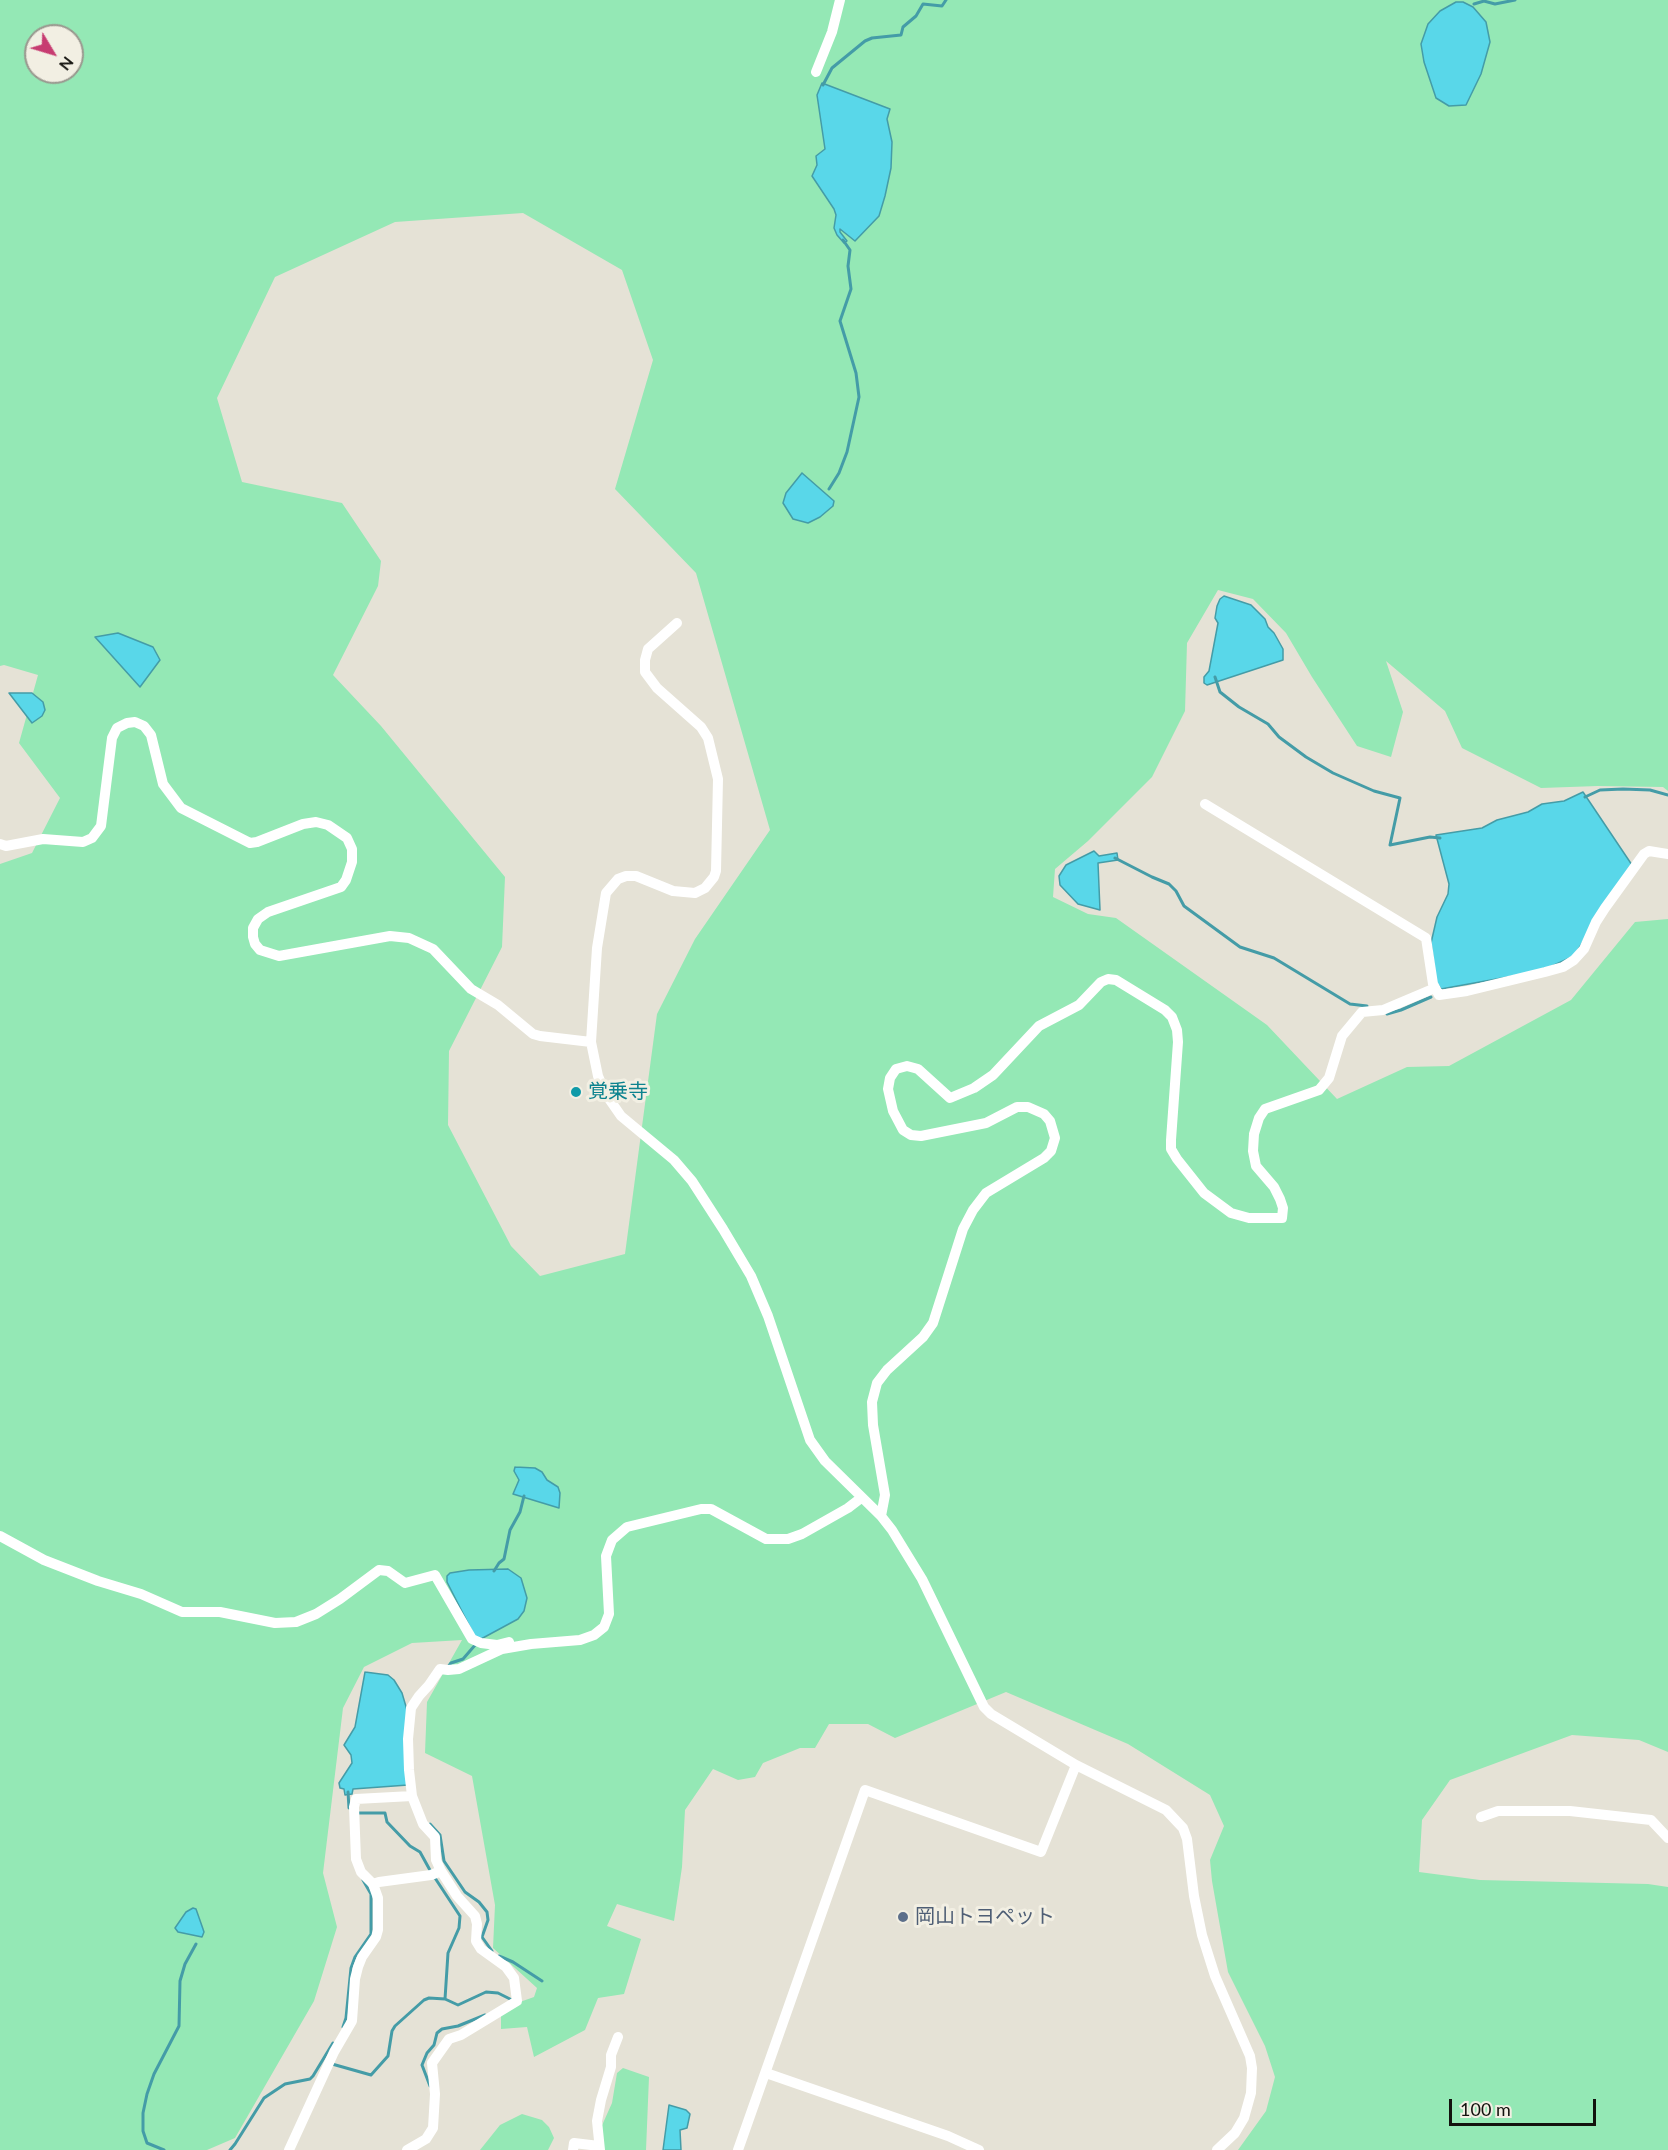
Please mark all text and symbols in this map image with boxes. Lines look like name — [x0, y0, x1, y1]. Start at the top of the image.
north arrow — [24, 24, 84, 84]
text: N — [56, 53, 78, 75]
place label: 覚乗寺 — [588, 1080, 648, 1104]
marker: 覚乗寺 — [569, 1085, 583, 1099]
place label: 岡山トヨペット — [915, 1905, 1055, 1929]
marker: 岡山トヨペット — [896, 1910, 910, 1924]
scale bar — [1452, 2087, 1599, 2125]
text: 100 m — [1460, 2098, 1511, 2120]

